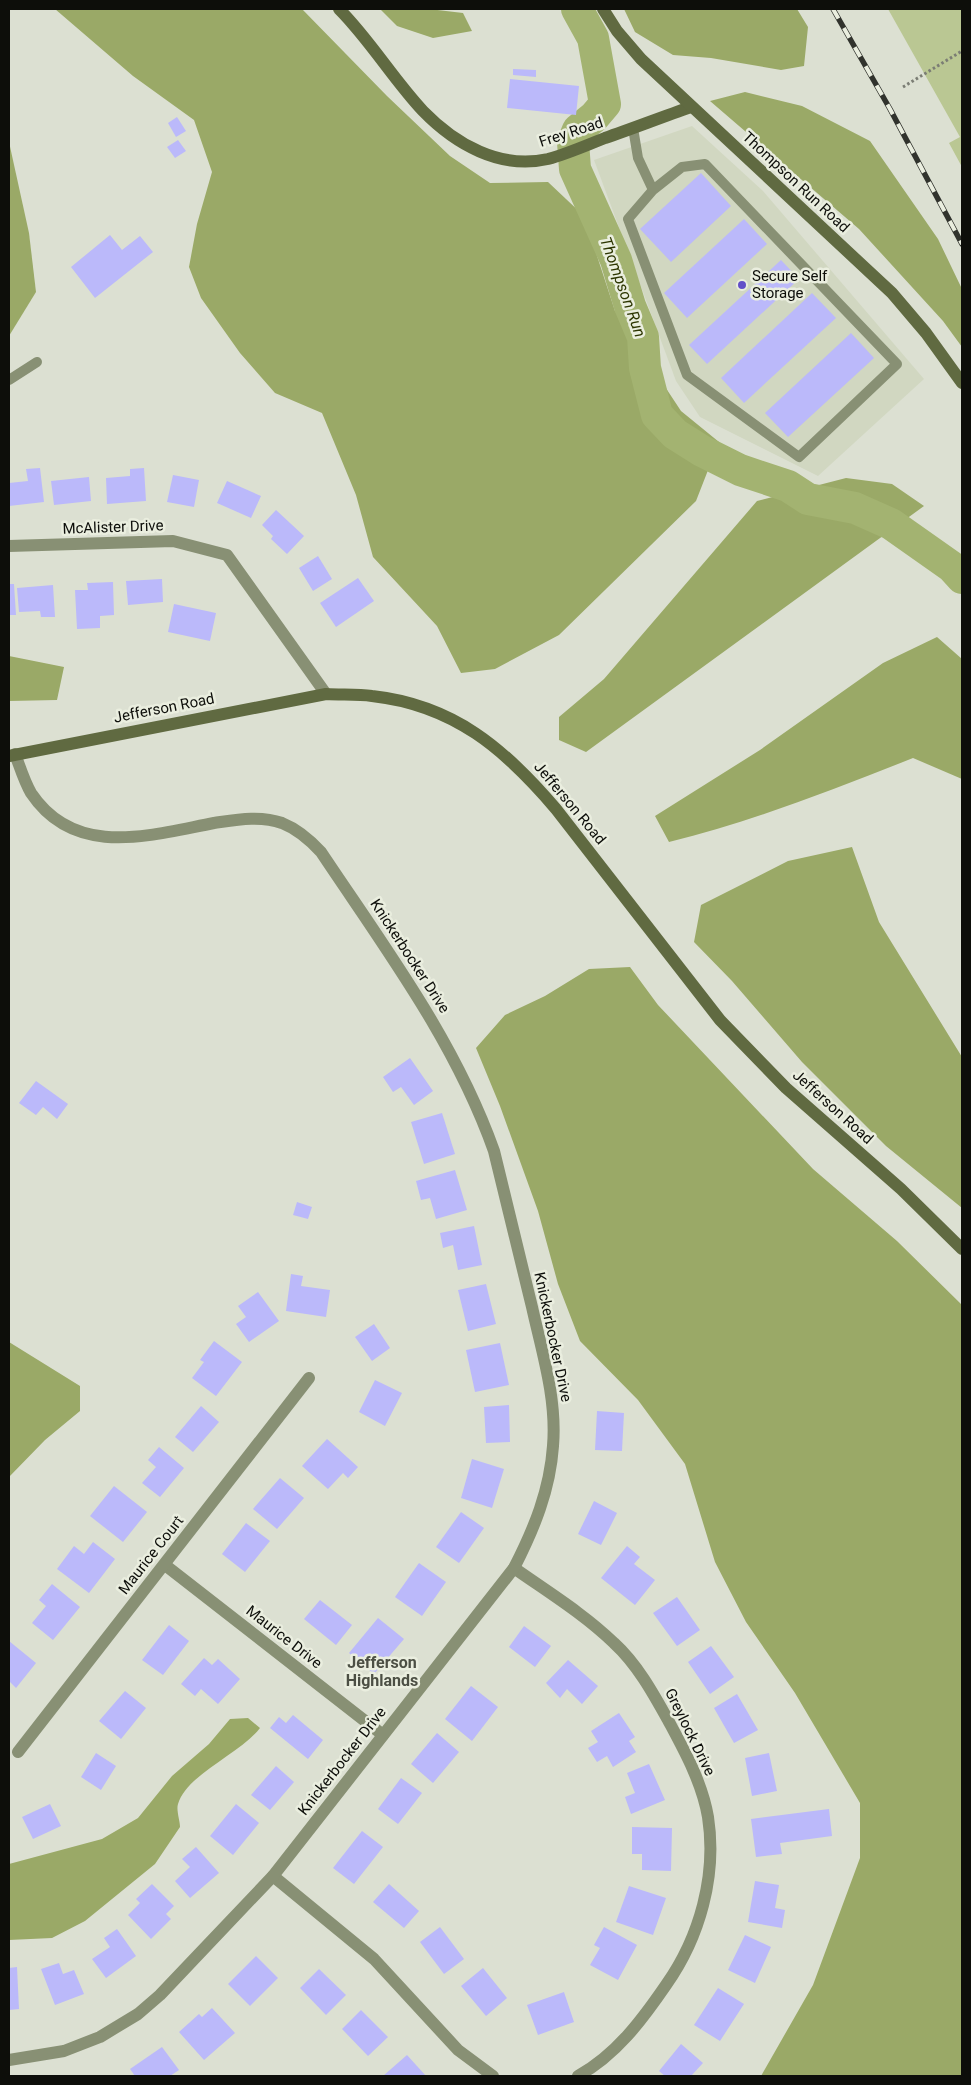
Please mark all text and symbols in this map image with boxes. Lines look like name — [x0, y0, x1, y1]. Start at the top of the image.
street label: Frey Road — [537, 113, 605, 151]
street label: Thompson Run Road — [739, 128, 853, 236]
water label: Thompson Run — [596, 234, 650, 340]
place label: Secure Self Storage — [752, 267, 828, 302]
marker: Secure Self Storage — [736, 279, 748, 291]
street label: McAlister Drive — [62, 516, 164, 538]
street label: Jefferson Road — [112, 689, 216, 727]
street label: Jefferson Road — [530, 758, 610, 848]
street label: Knickerbocker Drive — [366, 896, 454, 1016]
street label: Jefferson Road — [789, 1066, 877, 1148]
street label: Knickerbocker Drive — [530, 1270, 576, 1404]
street label: Maurice Court — [115, 1512, 187, 1598]
street label: Maurice Drive — [242, 1602, 326, 1672]
district label: Jefferson Highlands — [346, 1653, 418, 1690]
street label: Greylock Drive — [661, 1685, 719, 1779]
street label: Knickerbocker Drive — [294, 1703, 390, 1819]

